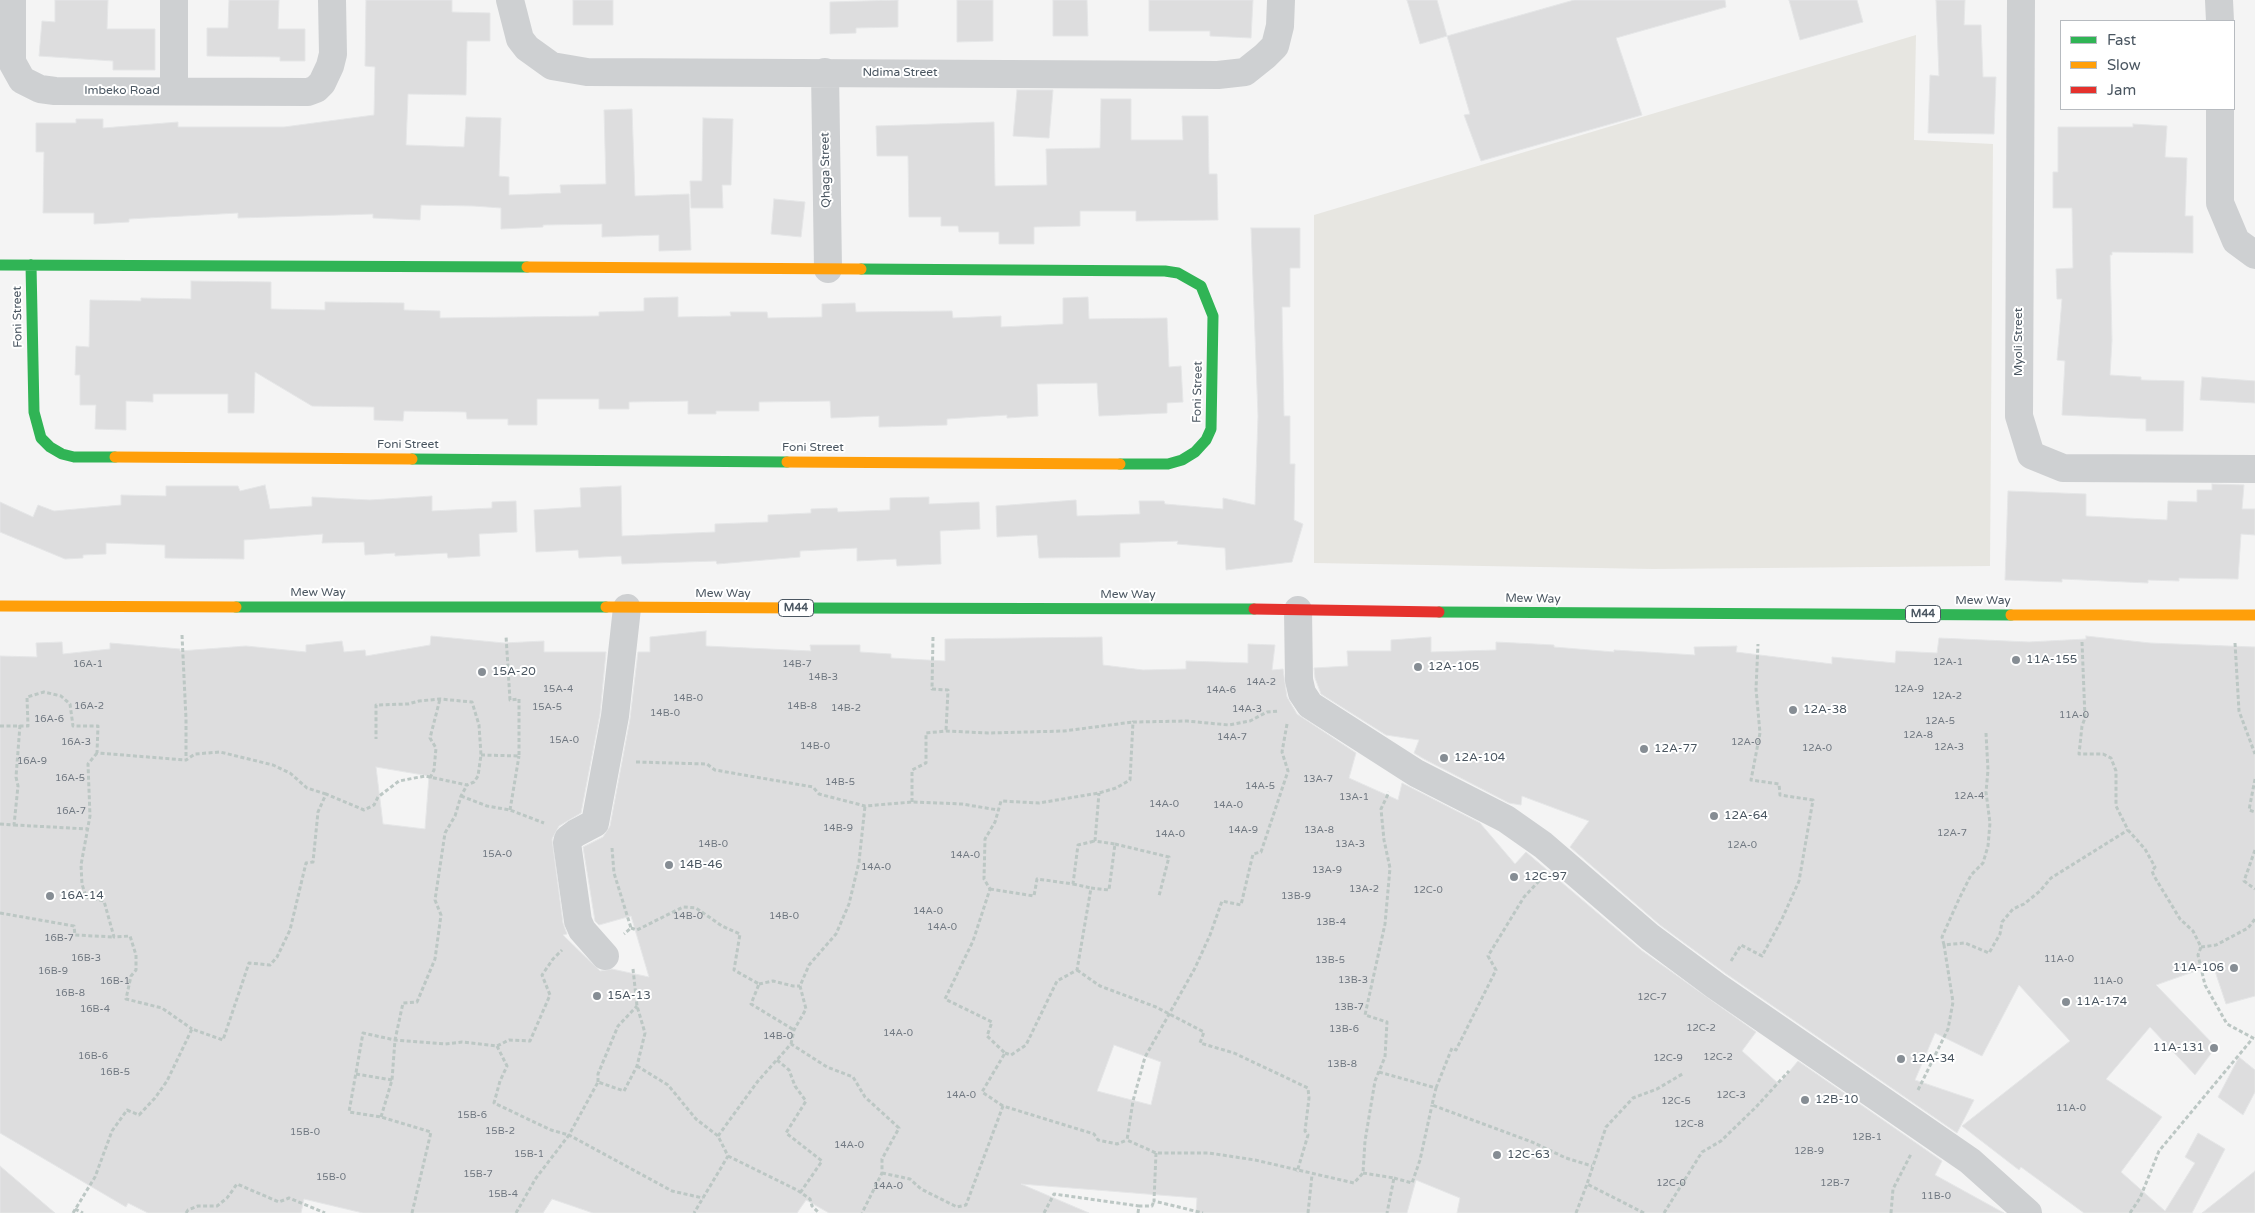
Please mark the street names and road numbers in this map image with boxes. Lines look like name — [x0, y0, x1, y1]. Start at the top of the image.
street label: Ndima Street — [862, 66, 938, 80]
street label: Imbeko Road — [84, 84, 160, 98]
street label: Qhaga Street — [818, 132, 834, 208]
street label: Foni Street — [10, 286, 26, 348]
street label: Myoli Street — [2012, 308, 2026, 376]
street label: Foni Street — [1190, 361, 1206, 423]
street label: Foni Street — [377, 438, 439, 452]
street label: Foni Street — [782, 441, 844, 455]
street label: Mew Way — [290, 586, 346, 600]
street label: Mew Way — [695, 587, 751, 601]
street label: Mew Way — [1100, 588, 1156, 602]
street label: Mew Way — [1505, 591, 1561, 607]
street label: Mew Way — [1955, 594, 2011, 608]
road number: M44 — [778, 600, 814, 616]
road number: M44 — [1906, 606, 1940, 622]

